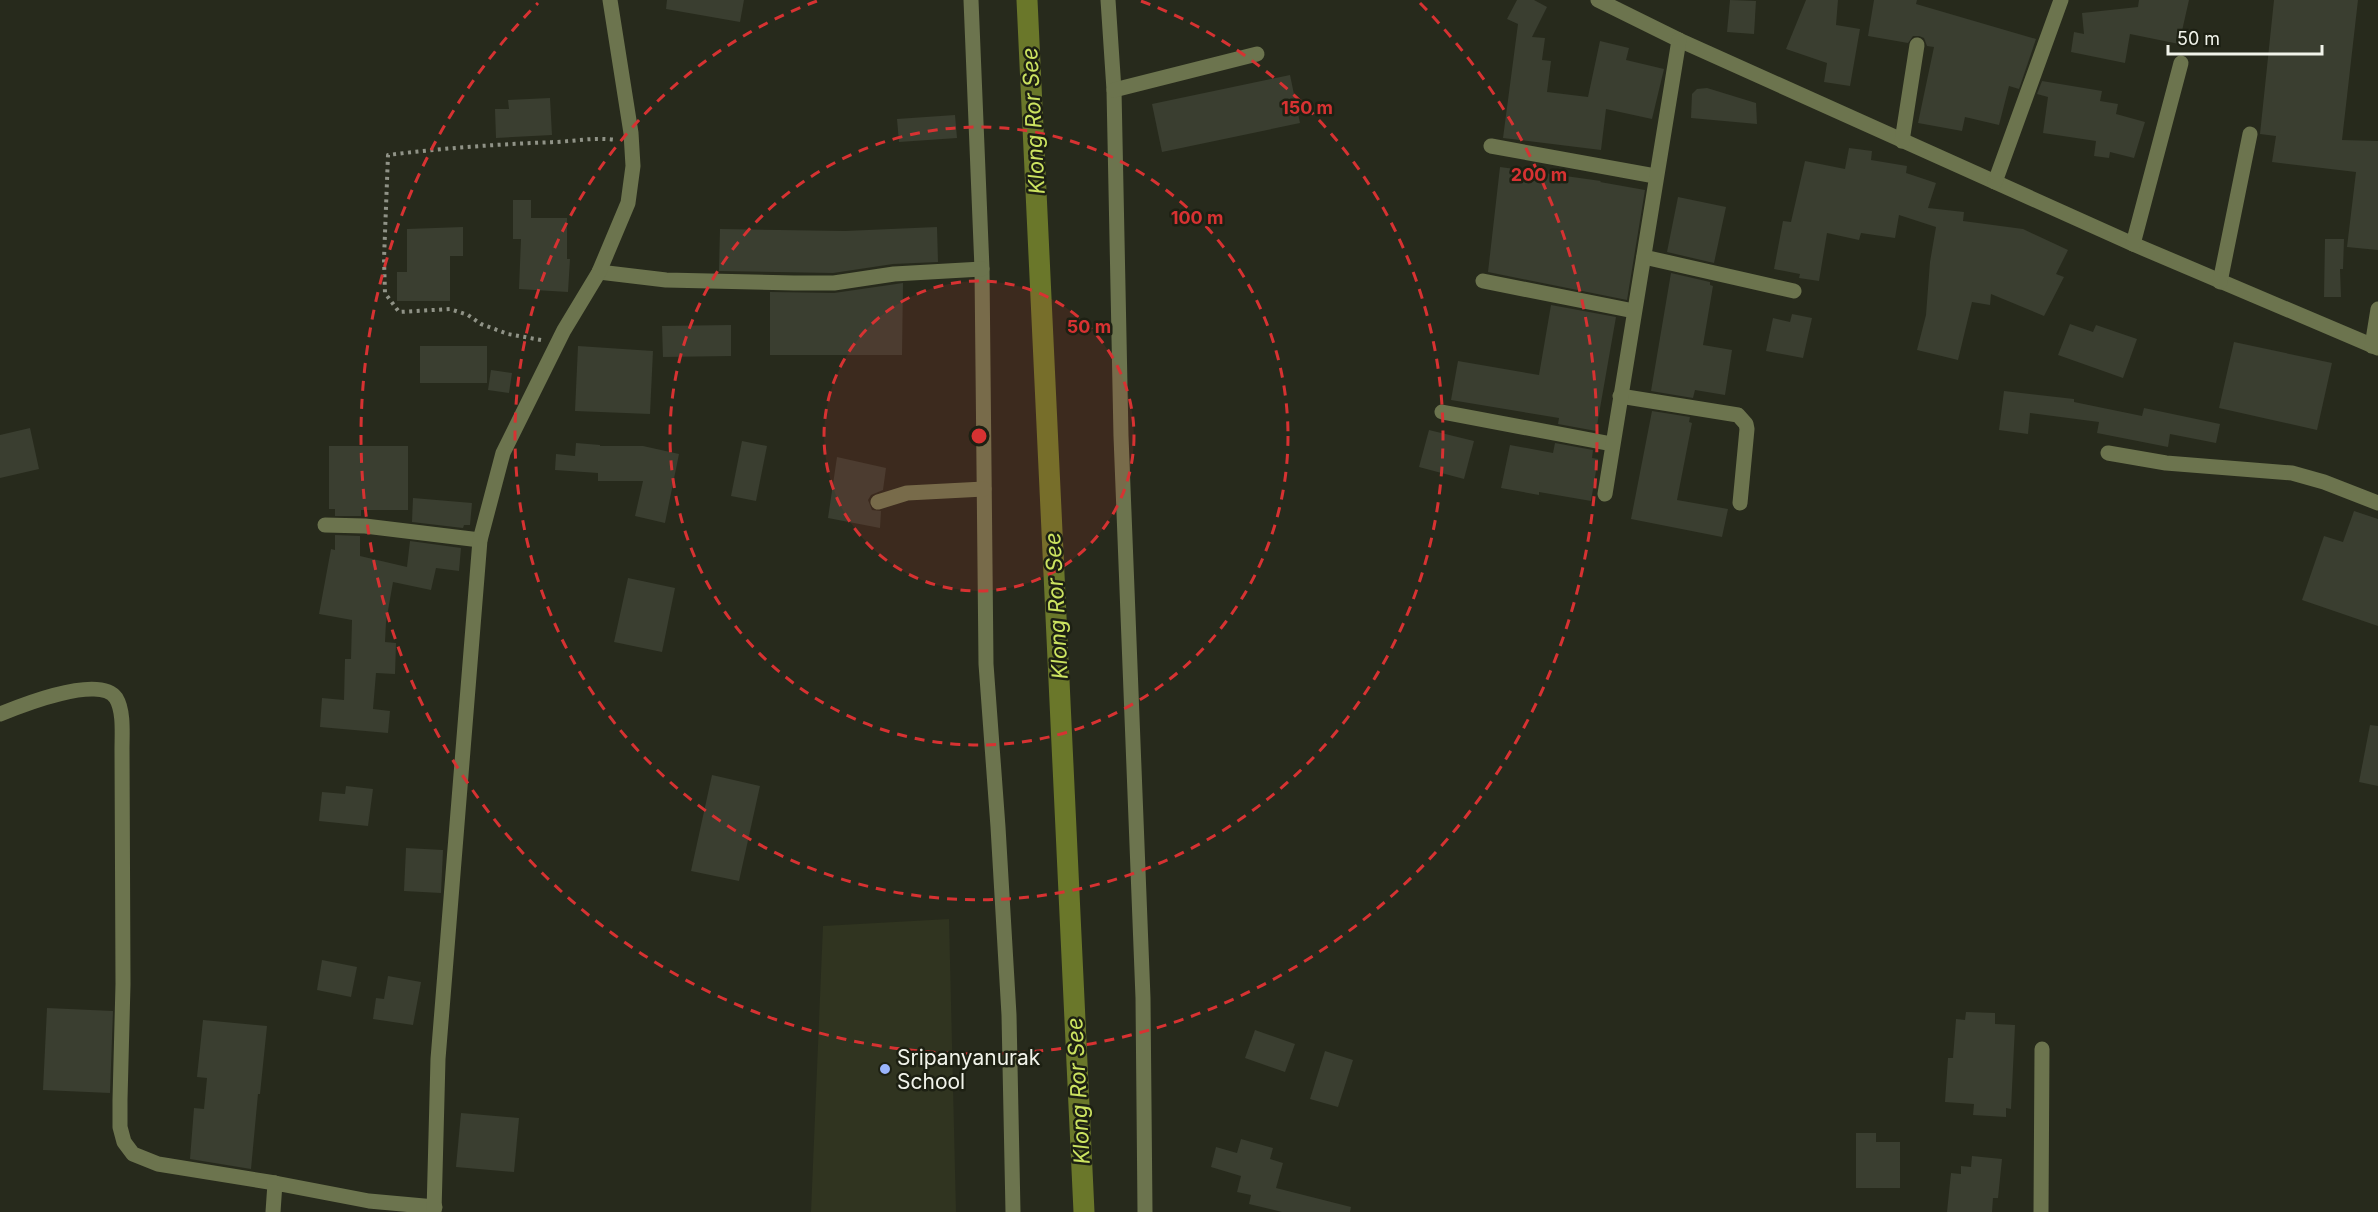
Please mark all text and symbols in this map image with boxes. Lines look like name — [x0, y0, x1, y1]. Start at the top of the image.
scale bar — [2168, 18, 2322, 56]
text: 50 m — [2177, 28, 2220, 49]
water label: Klong Ror See — [1016, 47, 1050, 195]
text: 150 m — [1281, 97, 1333, 118]
text: 200 m — [1511, 164, 1567, 185]
text: 100 m — [1171, 207, 1223, 228]
text: 50 m — [1067, 316, 1111, 337]
centre of rings — [969, 426, 989, 446]
water label: Klong Ror See — [1039, 532, 1073, 680]
water label: Klong Ror See — [1061, 1017, 1095, 1165]
place label: Sripanyanurak School — [897, 1045, 1041, 1094]
marker: Sripanyanurak School — [878, 1062, 892, 1076]

